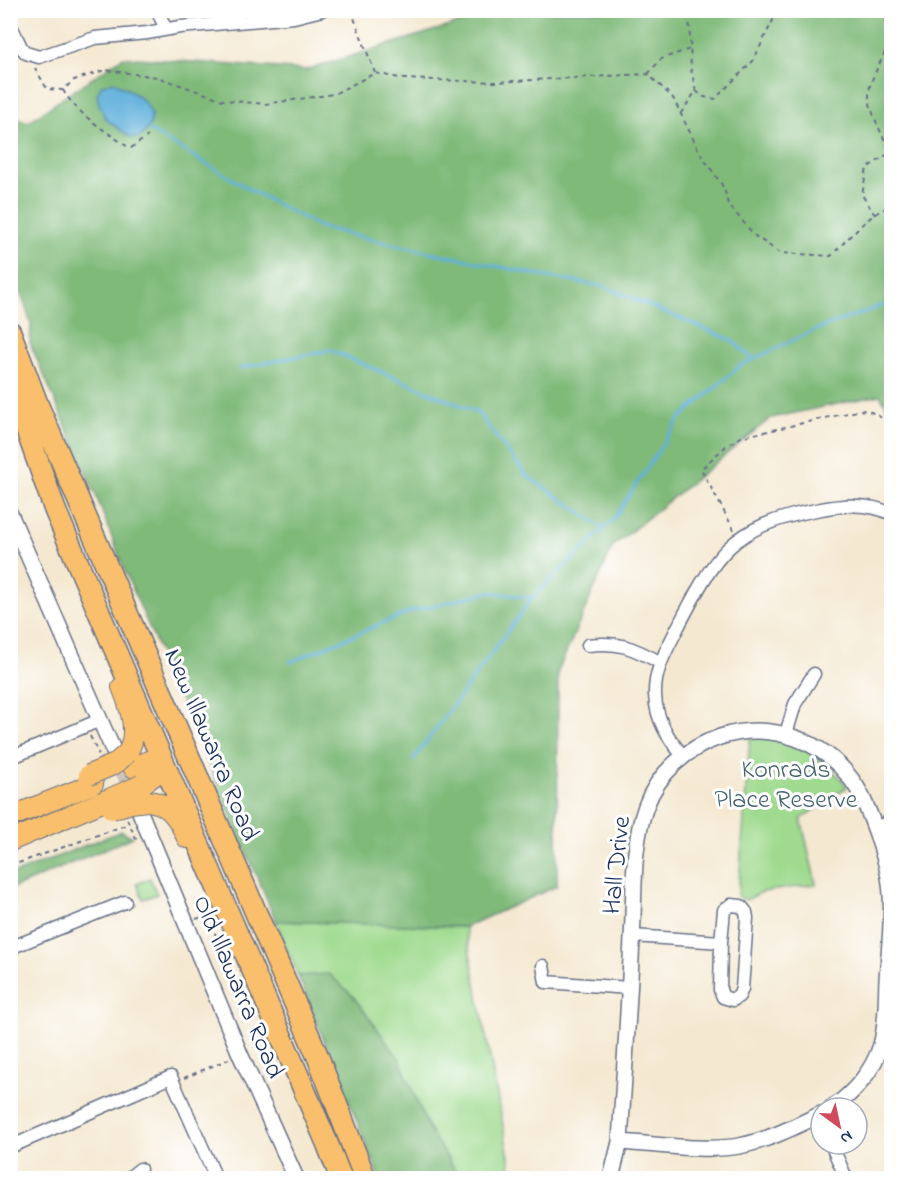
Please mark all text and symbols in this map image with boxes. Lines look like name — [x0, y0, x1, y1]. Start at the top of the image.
street label: New Illawarra Road — [153, 643, 268, 848]
park label: Konrads Place Reserve — [714, 752, 858, 820]
street label: Hall Drive — [594, 814, 642, 916]
street label: Old Illawarra Road — [182, 890, 293, 1085]
north arrow — [809, 1096, 869, 1156]
text: N — [835, 1124, 857, 1150]

